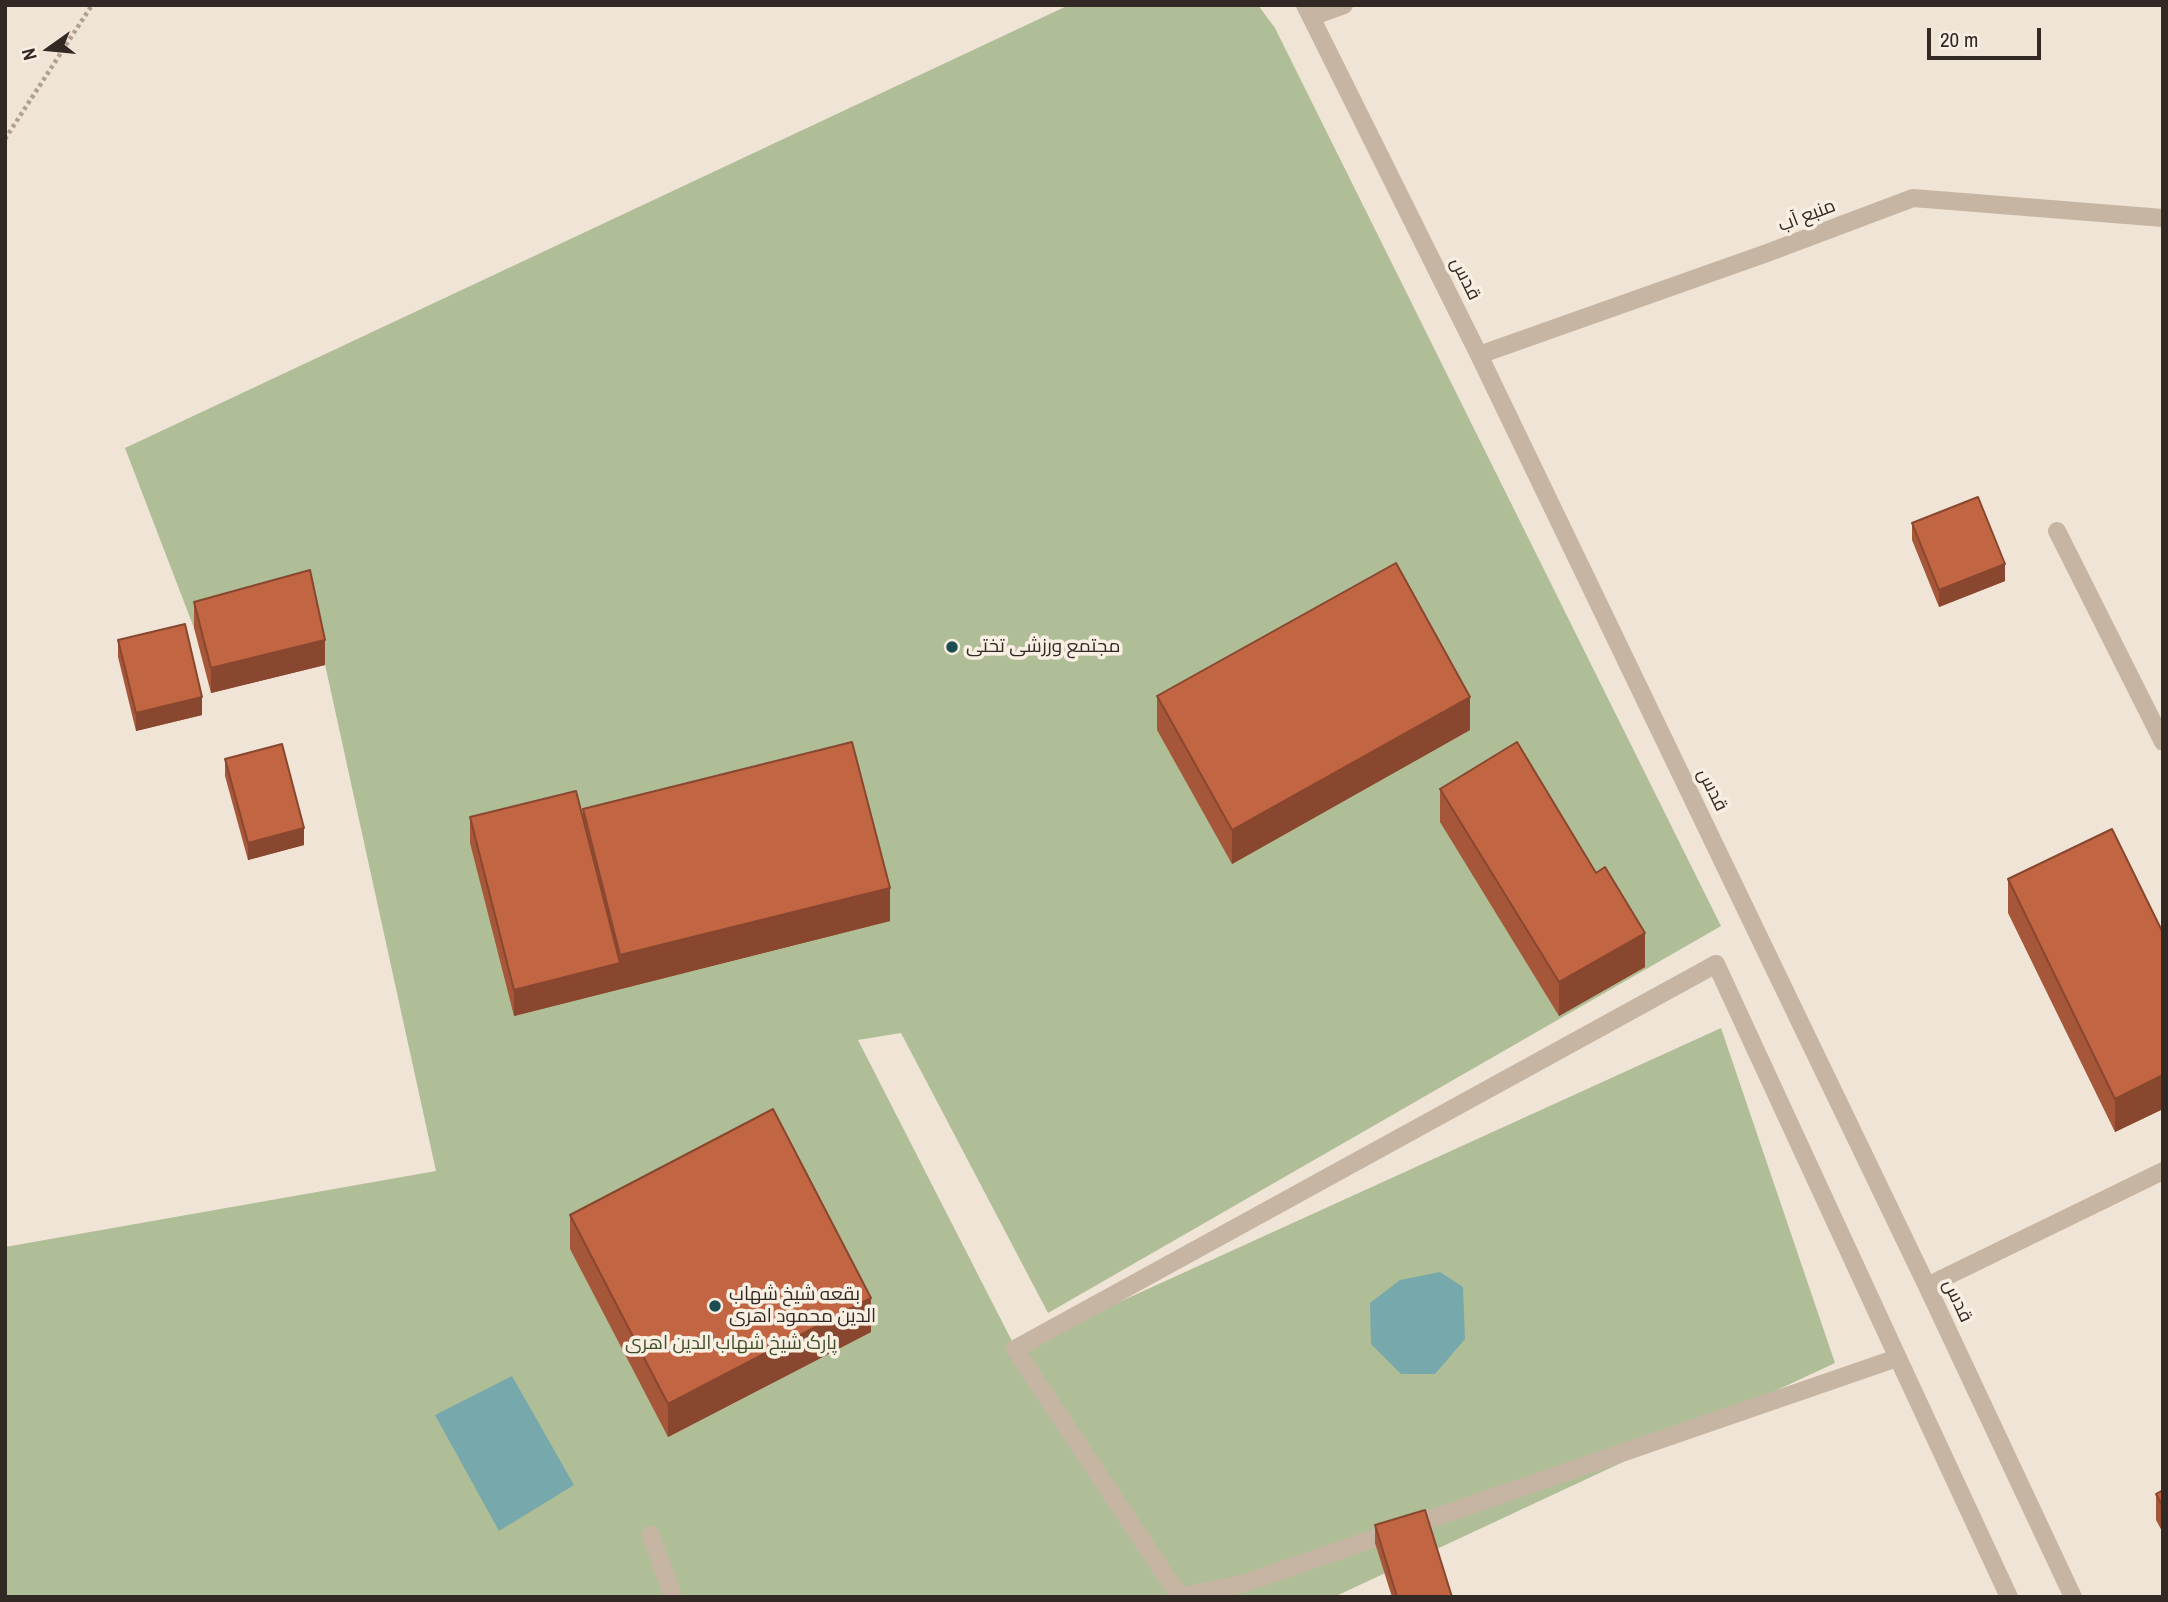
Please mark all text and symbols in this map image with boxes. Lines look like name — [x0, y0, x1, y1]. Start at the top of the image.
north arrow — [14, 14, 84, 84]
scale bar — [1930, 14, 2044, 58]
text: 20 m — [1940, 25, 1978, 54]
text: N — [15, 46, 43, 63]
street label: منبع آب — [1775, 195, 1839, 237]
street label: قدس — [1445, 254, 1485, 304]
place label: مجتمع ورزشی تختی — [966, 636, 1120, 658]
marker: مجتمع ورزشی تختی — [944, 639, 960, 655]
street label: قدس — [1692, 765, 1732, 815]
street label: قدس — [1937, 1276, 1977, 1326]
place label: بقعه شیخ شهاب الدین محمود اهرى — [729, 1284, 876, 1328]
marker: بقعه شیخ شهاب الدین محمود اهرى — [707, 1298, 723, 1314]
park label: پارک شیخ شهاب الدین اهری — [625, 1333, 837, 1355]

